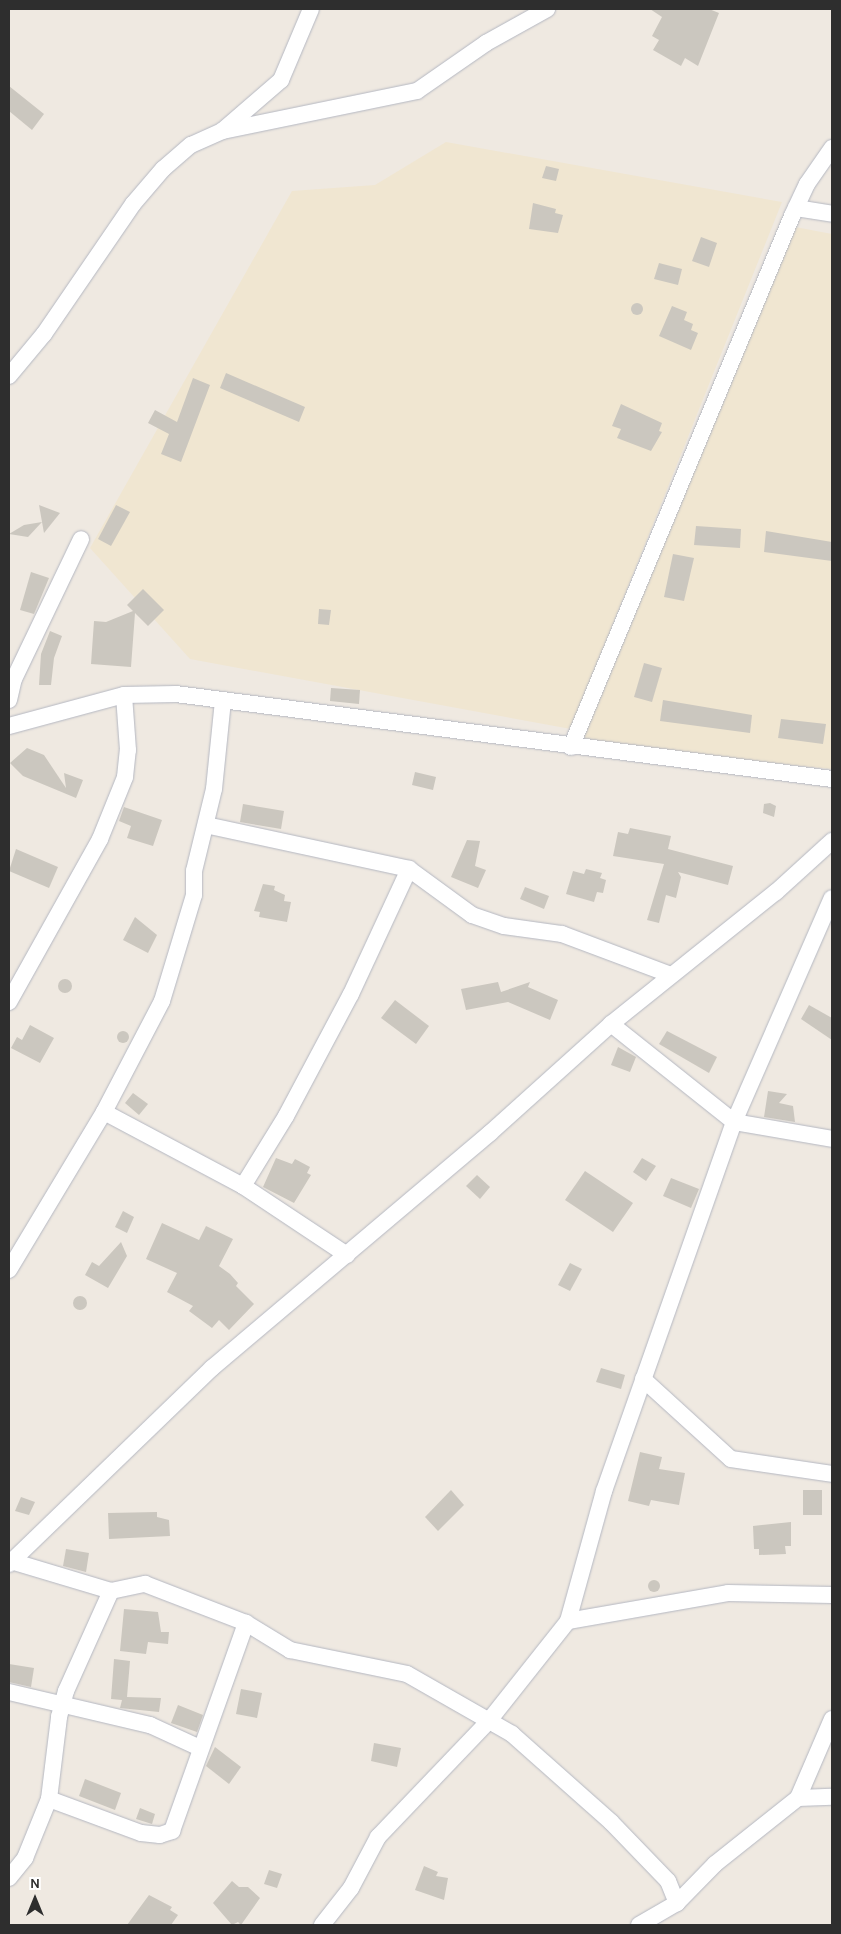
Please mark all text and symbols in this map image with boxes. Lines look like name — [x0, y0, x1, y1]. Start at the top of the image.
north arrow — [10, 1874, 60, 1924]
text: N — [30, 1875, 40, 1892]

